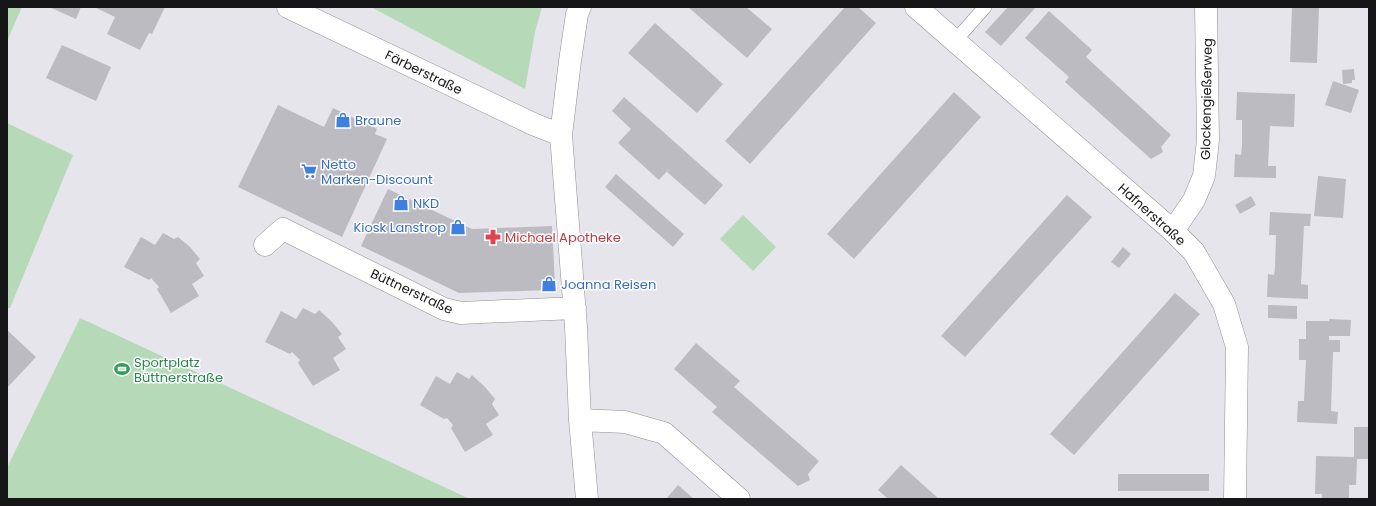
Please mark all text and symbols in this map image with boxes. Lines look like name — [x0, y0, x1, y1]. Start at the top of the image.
street label: Glockengießerweg — [1196, 38, 1217, 160]
street label: Färberstraße — [382, 46, 466, 99]
shop icon: Braune — [334, 111, 352, 129]
place label: Braune — [355, 111, 401, 130]
place label: Netto Marken-Discount — [321, 155, 433, 189]
supermarket icon: Netto Marken-Discount — [300, 162, 318, 180]
street label: Hafnerstraße — [1114, 179, 1190, 250]
shop icon: NKD — [392, 194, 410, 212]
place label: NKD — [413, 194, 439, 213]
place label: Kiosk Lanstrop — [354, 218, 446, 237]
shop icon: Kiosk Lanstrop — [449, 218, 467, 236]
pharmacy icon: Michael Apotheke — [484, 228, 502, 246]
place label: Michael Apotheke — [505, 228, 621, 247]
street label: Büttnerstraße — [367, 264, 456, 319]
shop icon: Joanna Reisen — [540, 275, 558, 293]
place label: Joanna Reisen — [561, 275, 656, 294]
place label: Sportplatz Büttnerstraße — [134, 353, 223, 387]
sports icon: Sportplatz Büttnerstraße — [113, 360, 131, 378]

